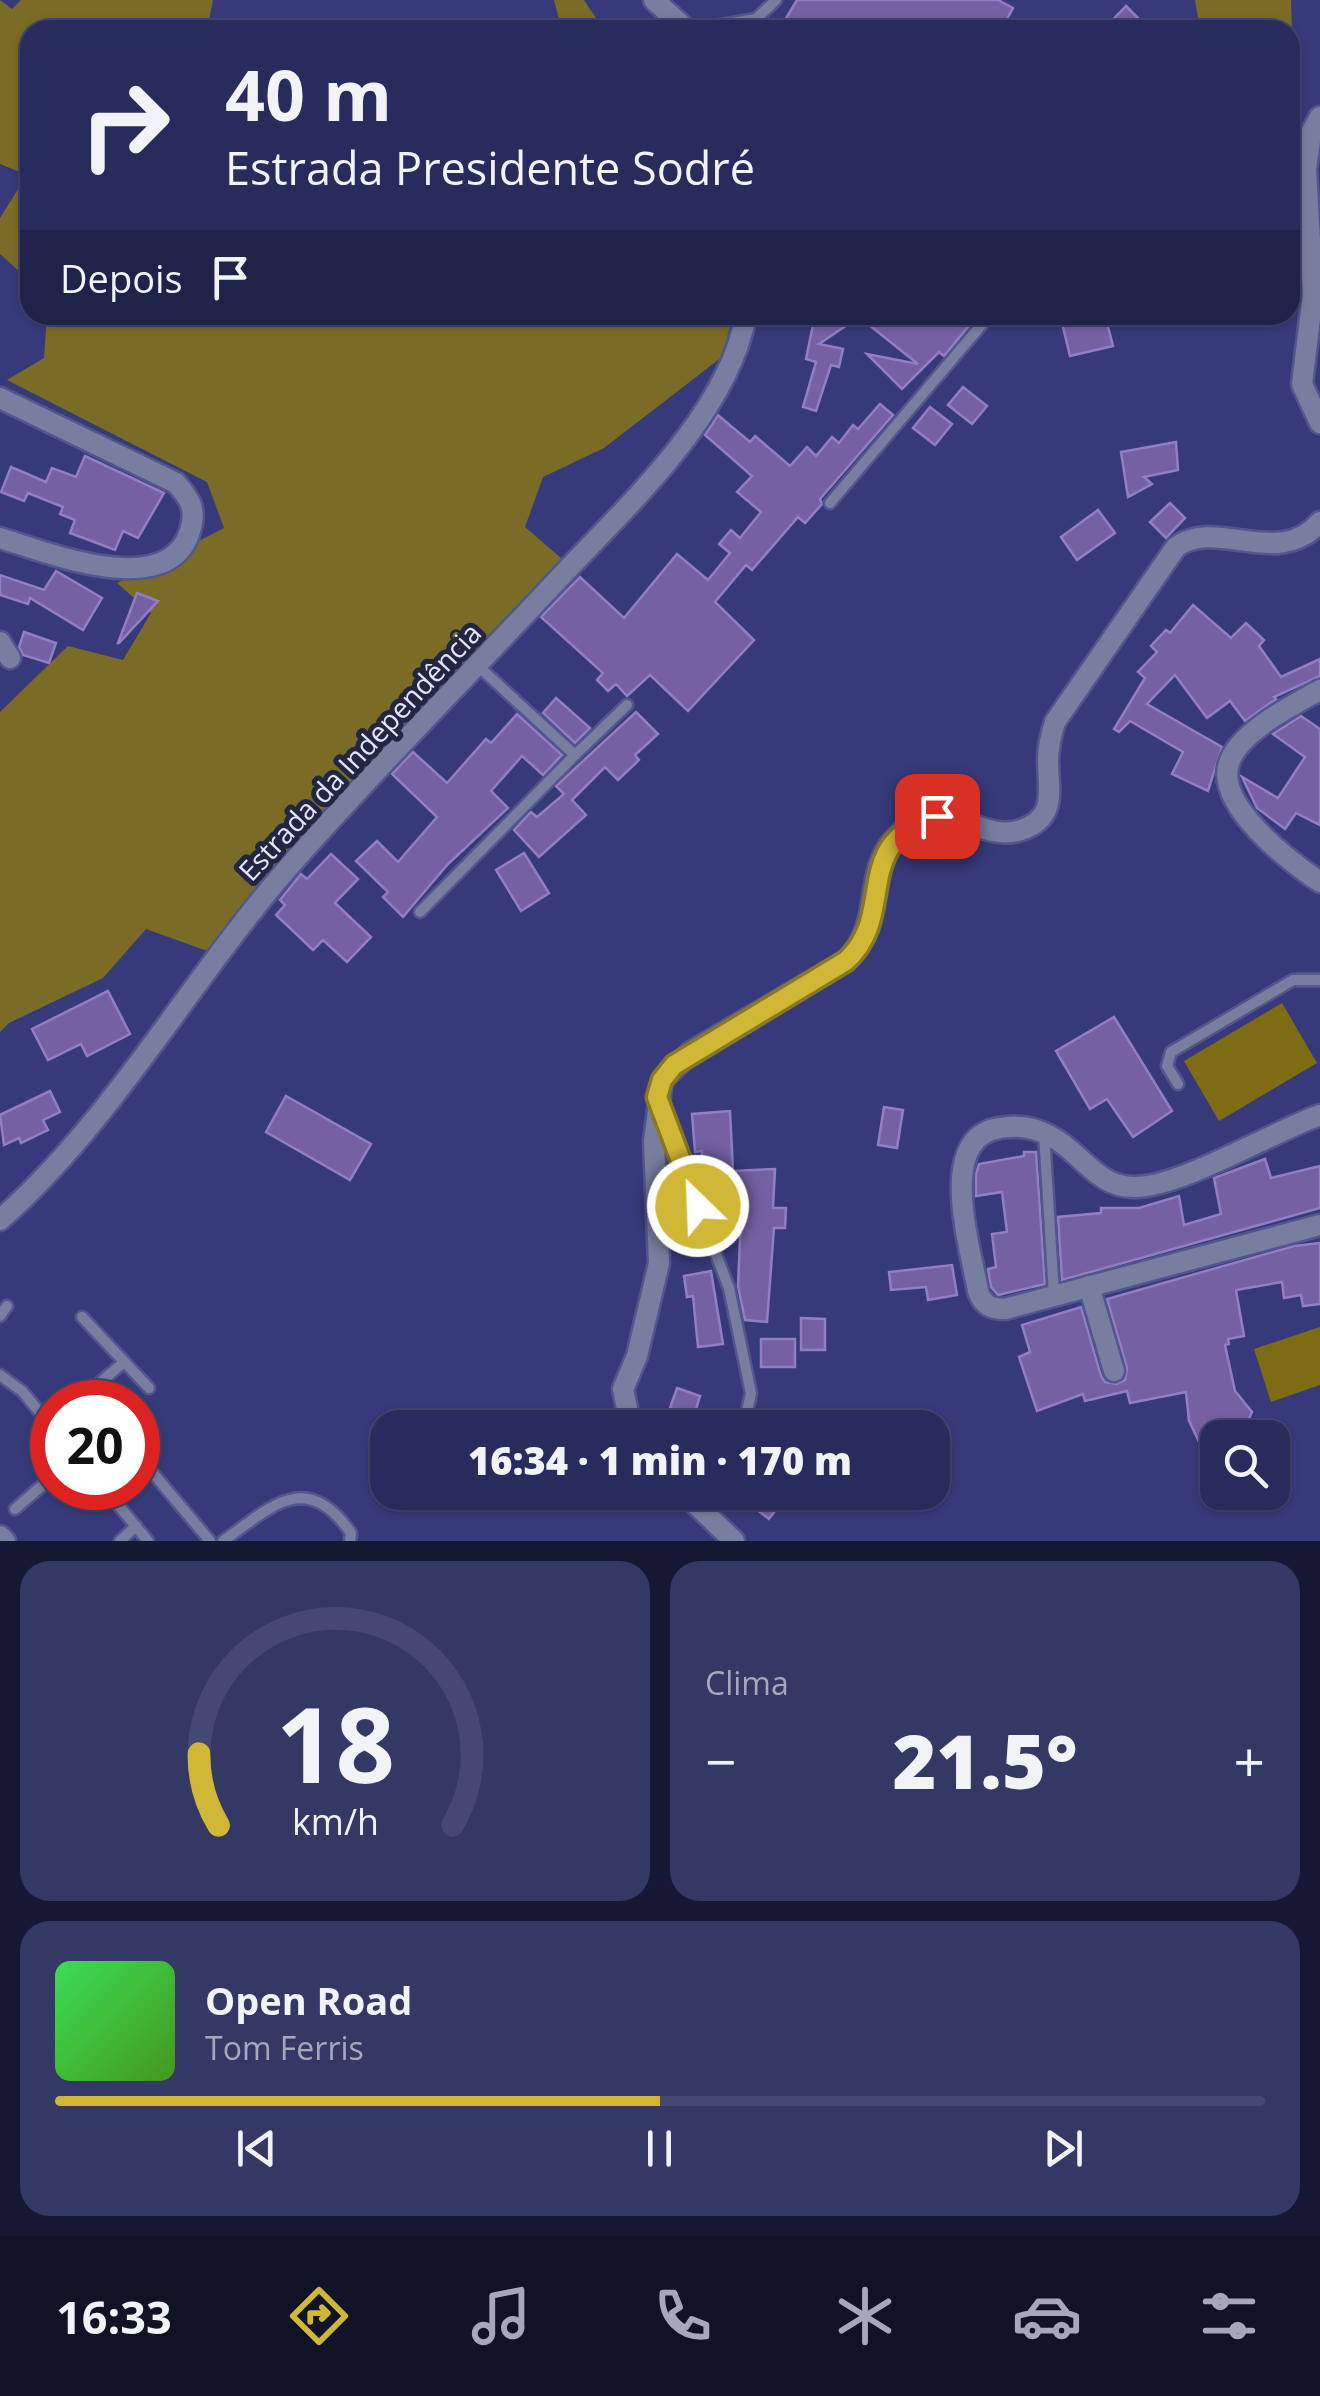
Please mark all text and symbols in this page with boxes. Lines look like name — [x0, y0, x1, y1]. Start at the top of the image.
text: 40 m — [225, 46, 392, 142]
icon: right — [60, 60, 190, 190]
text: Estrada Presidente Sodré — [225, 137, 755, 198]
icon: arrive — [203, 250, 258, 305]
text: Depois — [60, 252, 183, 304]
street label: Estrada da Independência — [230, 614, 489, 889]
pin — [895, 774, 980, 859]
icon: arrive — [910, 789, 965, 844]
position arrow — [646, 1154, 750, 1258]
speed limit sign: 20 — [30, 1380, 160, 1510]
map controls — [1200, 1420, 1290, 1510]
button: search — [1200, 1420, 1290, 1510]
text: 16:34 · 1 min · 170 m — [468, 1434, 852, 1486]
text: Clima — [705, 1661, 789, 1704]
text: 18 — [276, 1672, 394, 1813]
text: 21.5° — [892, 1709, 1078, 1811]
text: − — [705, 1723, 736, 1798]
text: + — [1234, 1723, 1265, 1798]
text: km/h — [292, 1797, 378, 1845]
text: Open Road — [205, 1974, 412, 2026]
text: Tom Ferris — [205, 2026, 364, 2069]
icon: previous — [229, 2121, 284, 2176]
icon: pause — [632, 2121, 687, 2176]
icon: next — [1036, 2121, 1091, 2176]
icon: directions — [284, 2281, 354, 2351]
icon: music — [466, 2281, 536, 2351]
icon: phone — [648, 2281, 718, 2351]
icon: climate — [830, 2281, 900, 2351]
icon: car — [1012, 2281, 1082, 2351]
icon: filters — [1194, 2281, 1264, 2351]
text: 16:33 — [56, 2286, 172, 2347]

